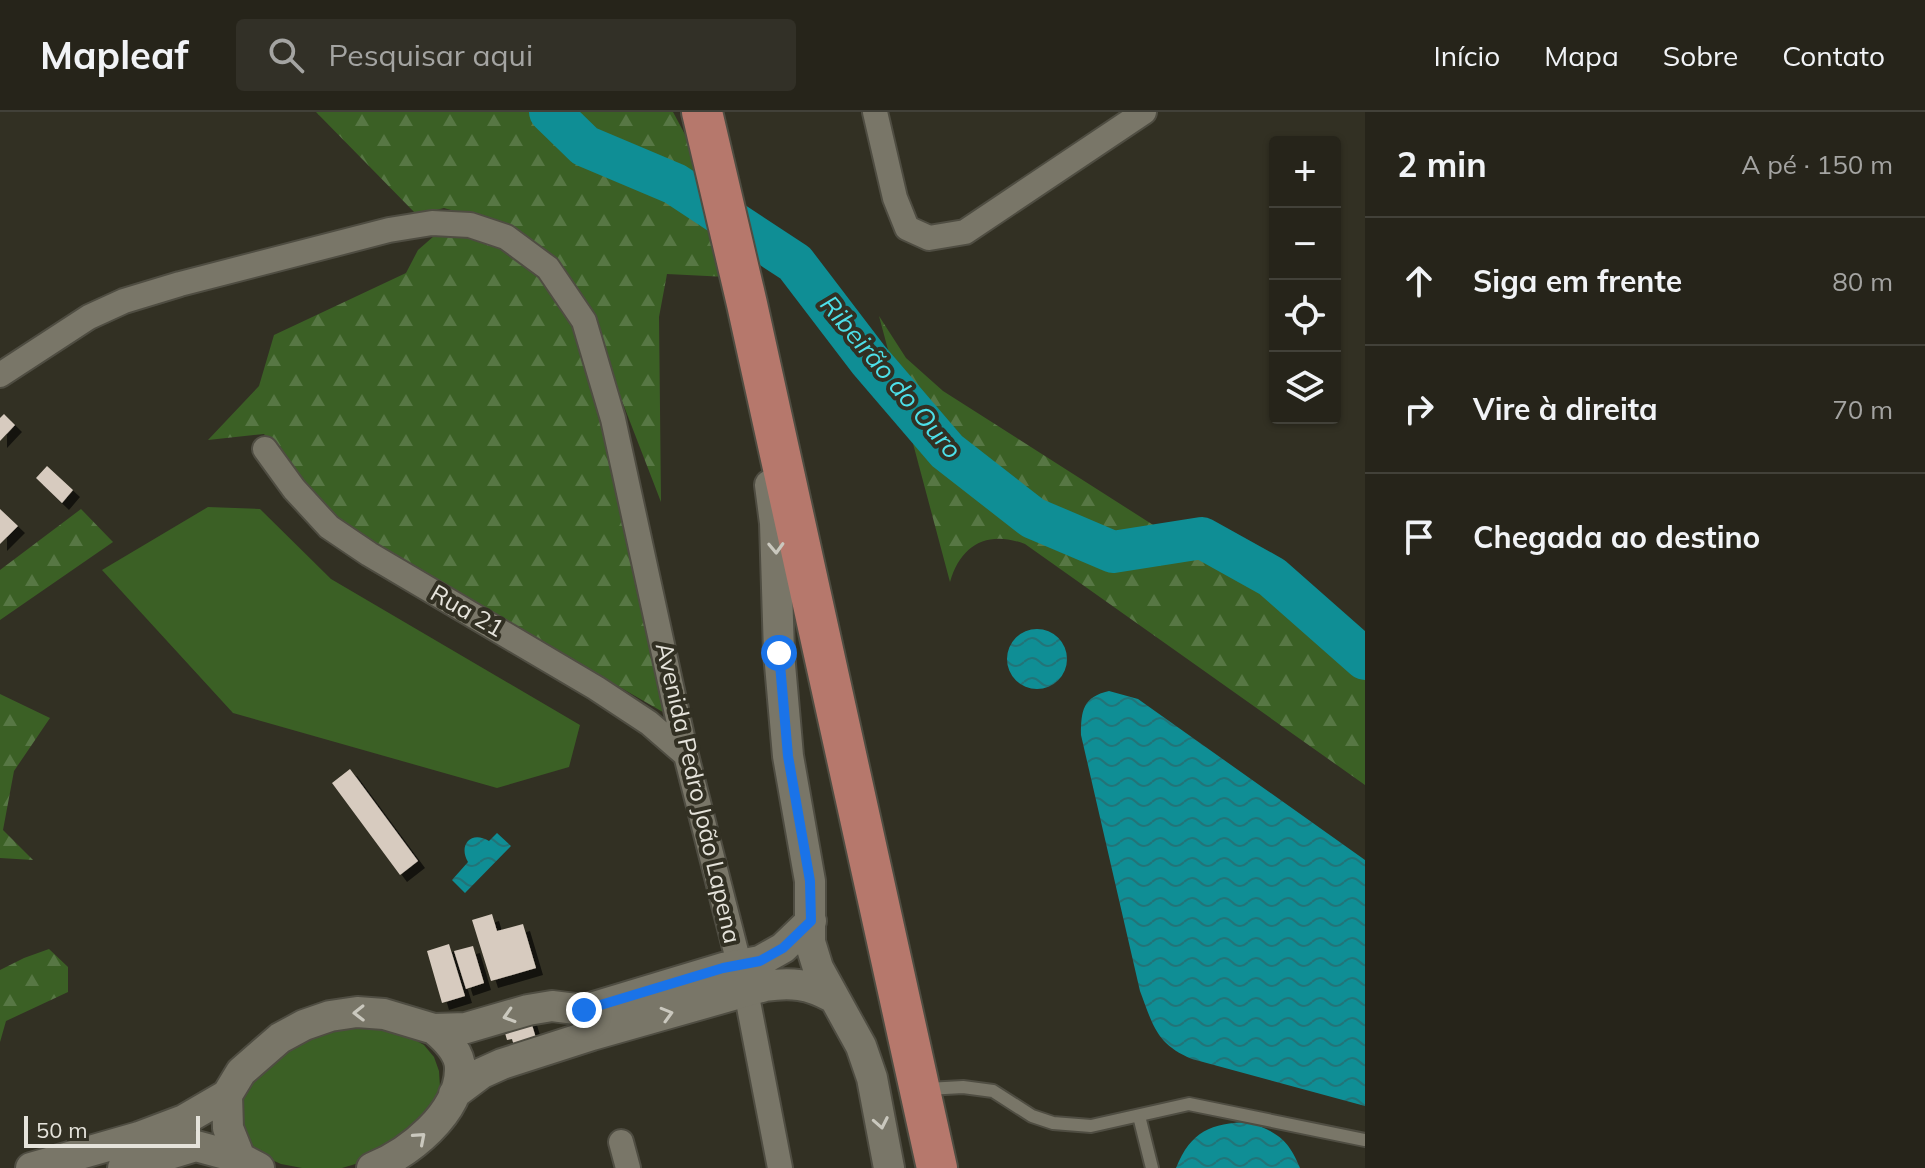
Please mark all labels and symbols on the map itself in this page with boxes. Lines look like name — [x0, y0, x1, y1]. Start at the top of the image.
water label: Ribeirão do Ouro — [813, 288, 969, 465]
one-way arrow — [767, 542, 784, 555]
street label: Rua 21 — [425, 577, 510, 643]
route start — [761, 635, 797, 671]
street label: Avenida Pedro João Lapena — [650, 639, 748, 946]
route end — [566, 992, 602, 1028]
one-way arrow — [352, 1005, 365, 1022]
one-way arrow — [503, 1007, 517, 1023]
one-way arrow — [659, 1007, 673, 1023]
scale bar — [24, 1112, 200, 1148]
one-way arrow — [871, 1116, 888, 1130]
one-way arrow — [410, 1134, 425, 1148]

